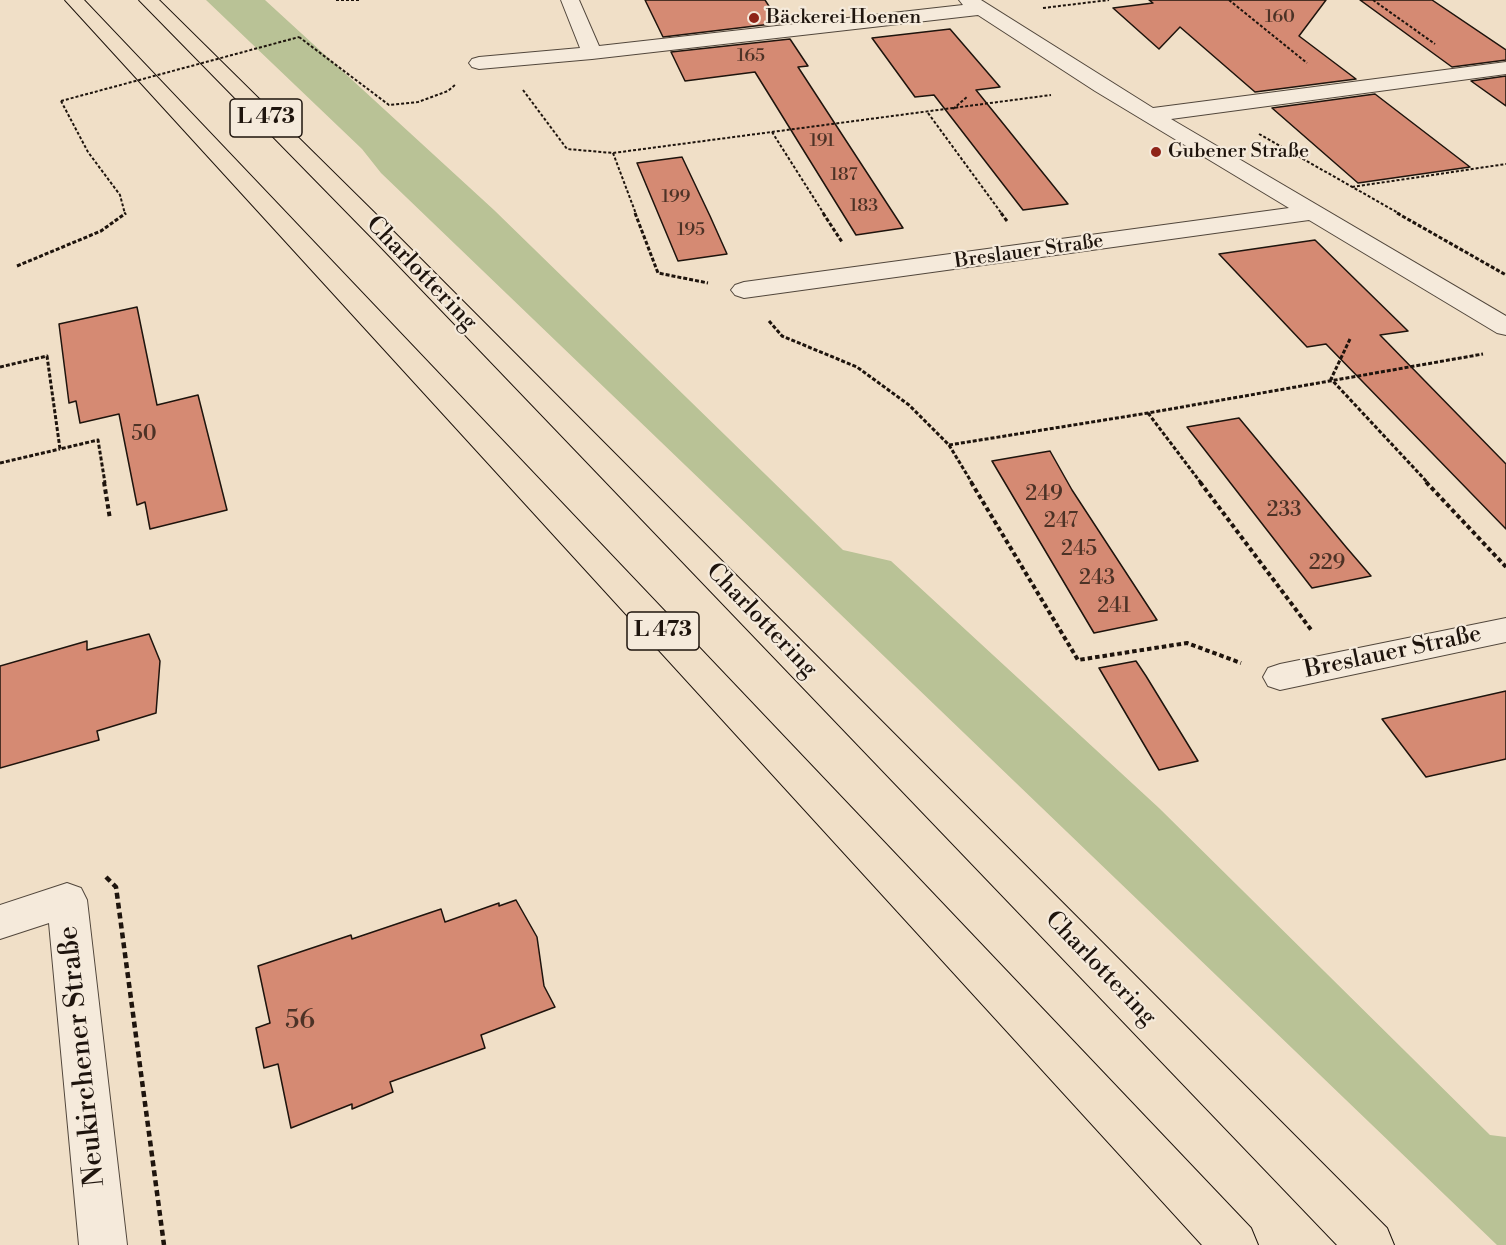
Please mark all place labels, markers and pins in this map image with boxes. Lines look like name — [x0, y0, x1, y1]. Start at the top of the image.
place label: Bäckerei Hoenen — [766, 6, 921, 30]
marker: Bäckerei Hoenen — [747, 11, 761, 25]
place label: Gubener Straße — [1168, 140, 1309, 164]
marker: Gubener Straße — [1149, 145, 1163, 159]

